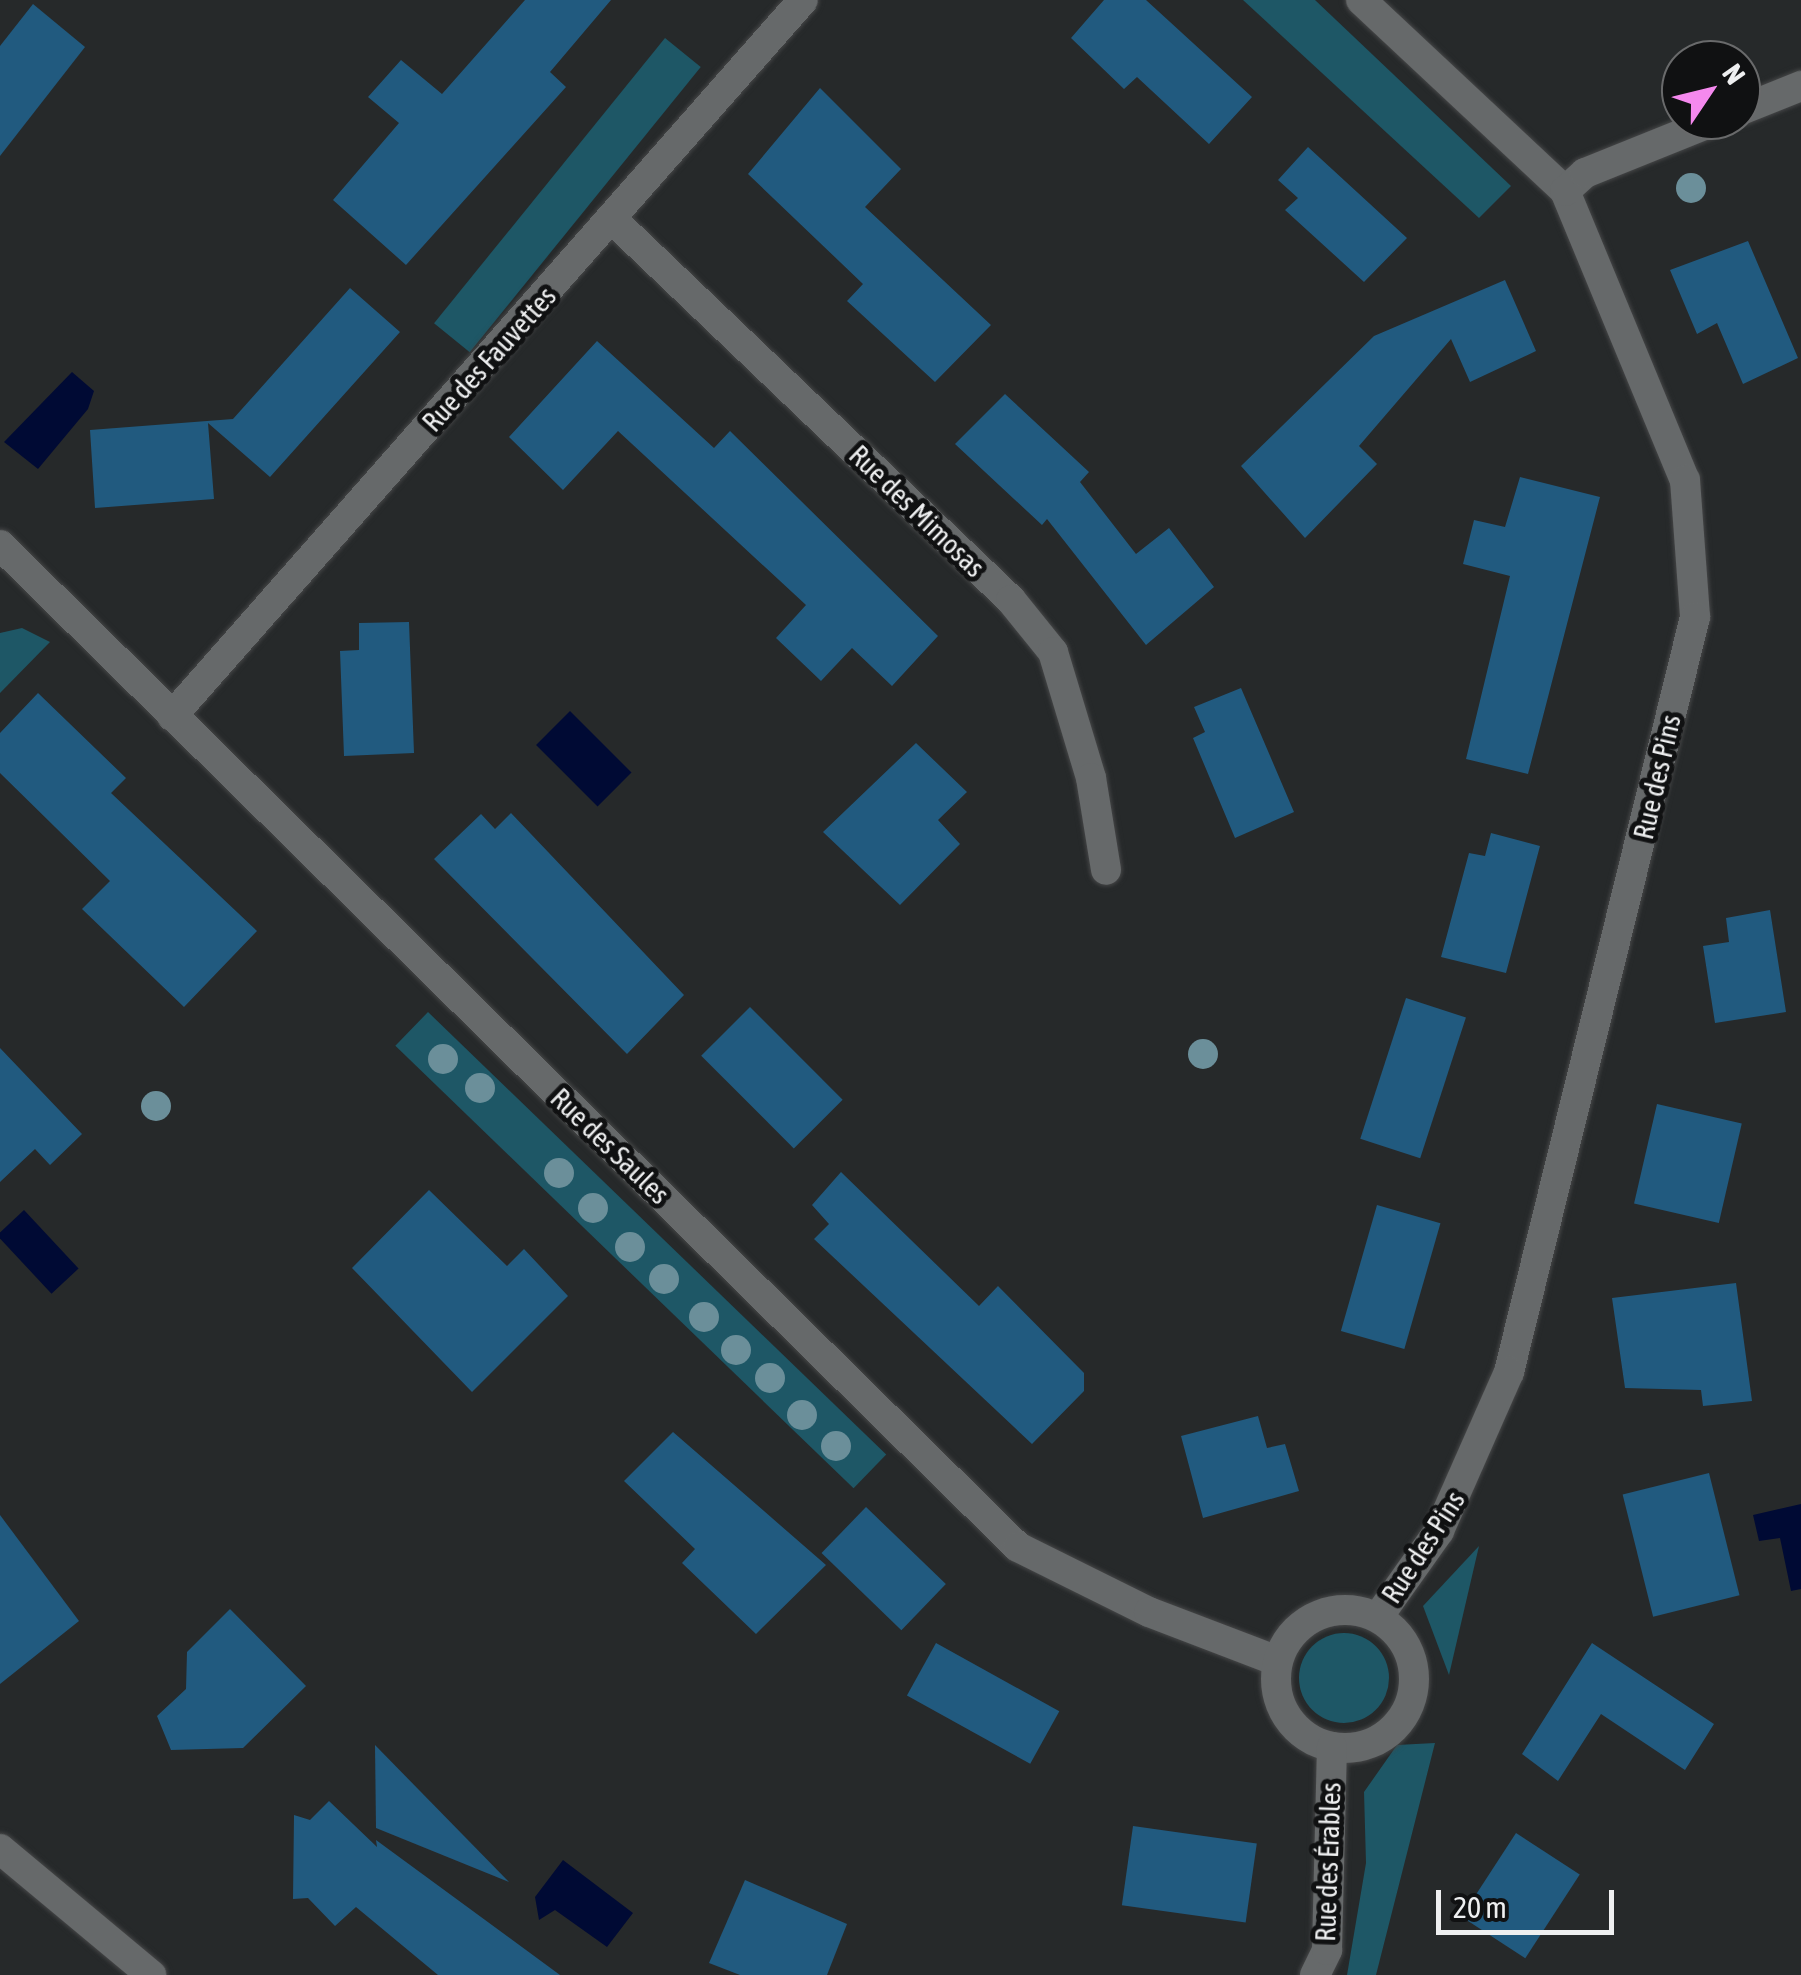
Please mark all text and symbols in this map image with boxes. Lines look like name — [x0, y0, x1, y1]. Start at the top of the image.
north arrow — [1661, 40, 1761, 140]
text: N — [1716, 58, 1752, 90]
street label: Rue des Fauvettes — [415, 280, 563, 438]
street label: Rue des Mimosas — [842, 438, 992, 584]
street label: Rue des Pins — [1626, 711, 1688, 843]
street label: Rue des Saules — [544, 1081, 676, 1211]
street label: Rue des Pins — [1374, 1485, 1472, 1609]
street label: Rue des Érables — [1308, 1782, 1348, 1942]
scale bar — [1441, 1870, 1618, 1932]
text: 20 m — [1453, 1890, 1507, 1924]

